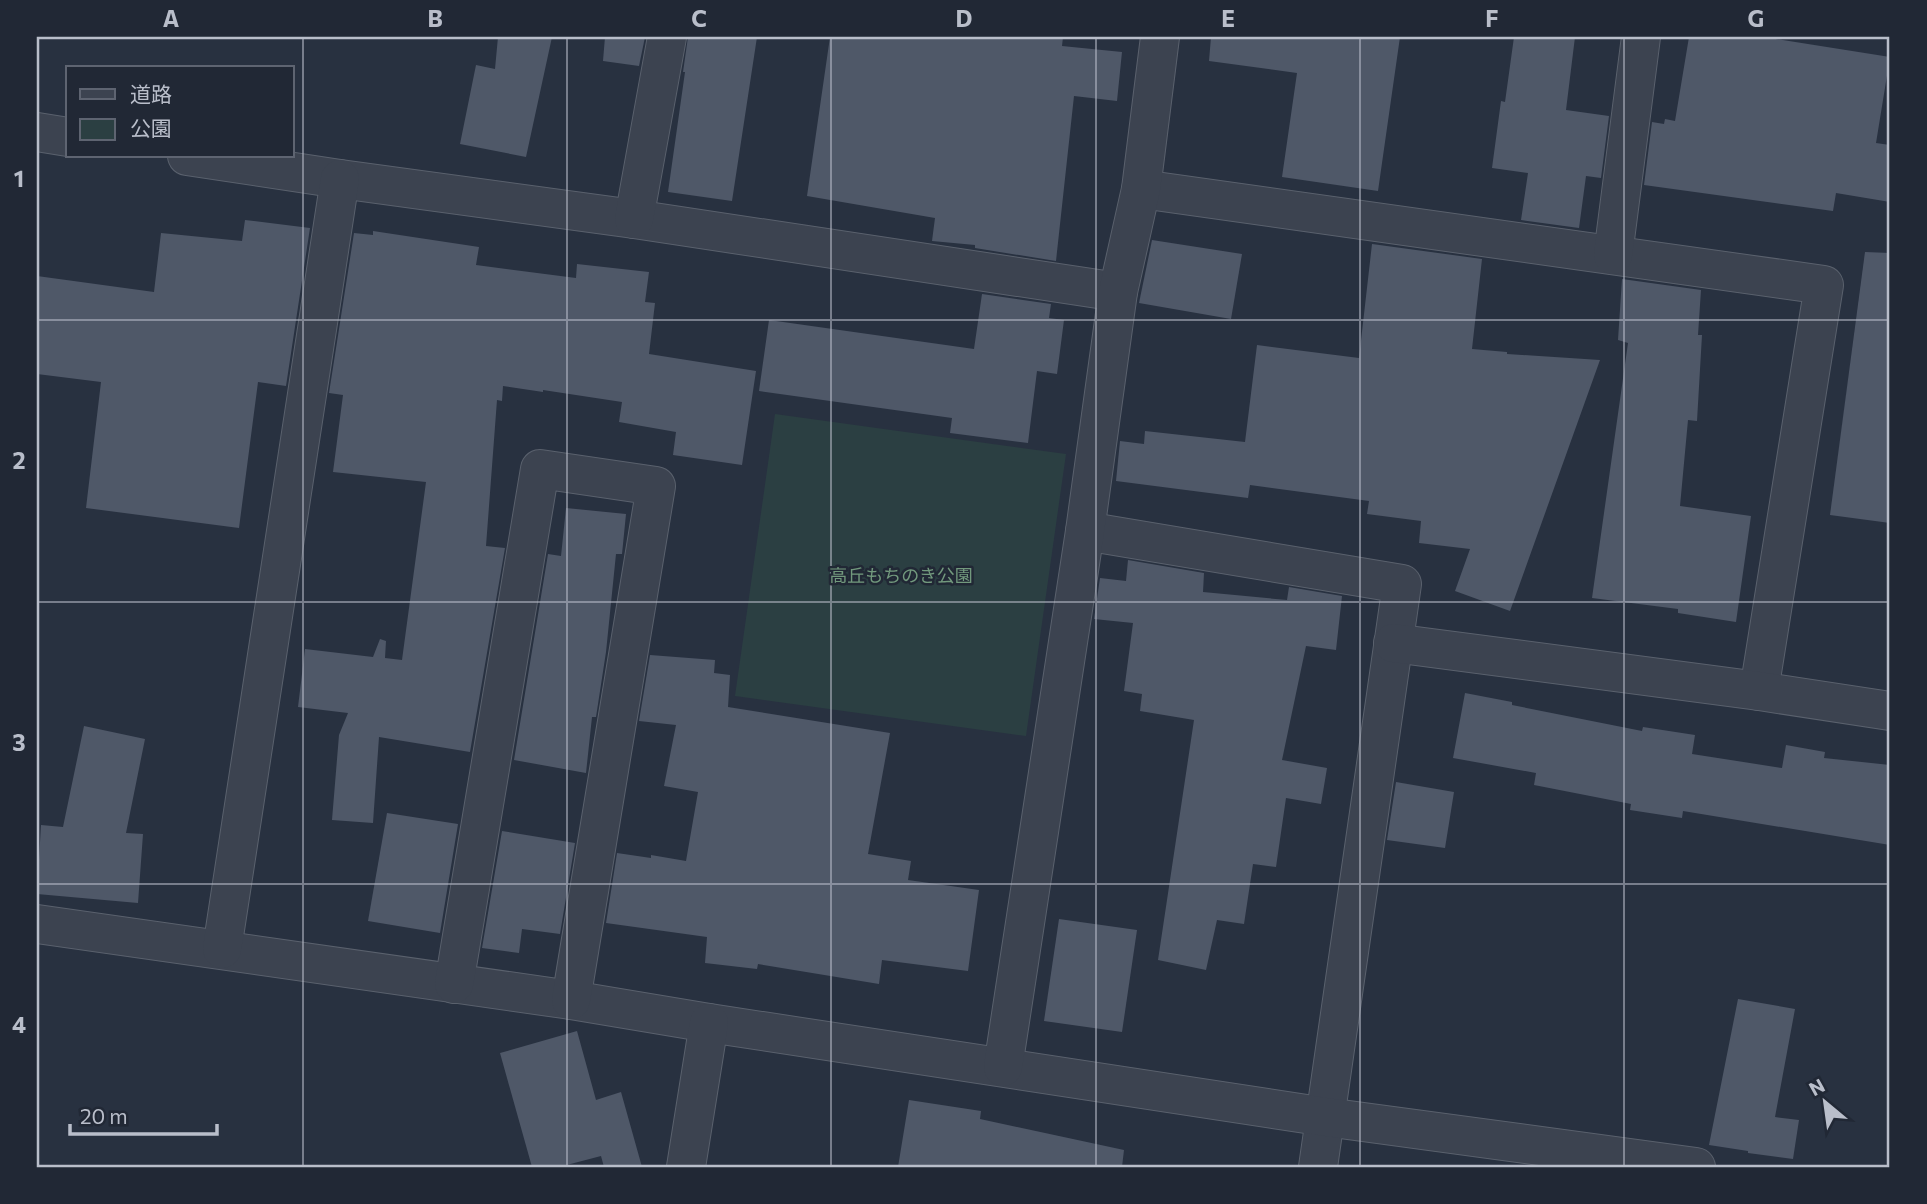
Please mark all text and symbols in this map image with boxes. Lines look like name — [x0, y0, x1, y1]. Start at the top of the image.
text: A — [163, 4, 180, 32]
text: B — [427, 4, 443, 32]
text: C — [691, 4, 707, 32]
text: D — [956, 4, 973, 32]
text: E — [1221, 4, 1235, 32]
text: F — [1485, 4, 1499, 32]
text: G — [1748, 4, 1764, 32]
legend — [66, 66, 294, 158]
text: 道路 — [130, 81, 172, 106]
text: 公園 — [130, 115, 172, 140]
text: 1 — [14, 164, 24, 192]
text: 2 — [12, 446, 26, 474]
park label: 高丘もちのき公園 — [829, 564, 973, 586]
text: 3 — [12, 728, 26, 756]
text: 4 — [12, 1010, 26, 1038]
north arrow — [1790, 1068, 1860, 1138]
text: N — [1805, 1073, 1828, 1100]
scale bar — [70, 1092, 217, 1136]
text: 20 m — [80, 1103, 128, 1128]

